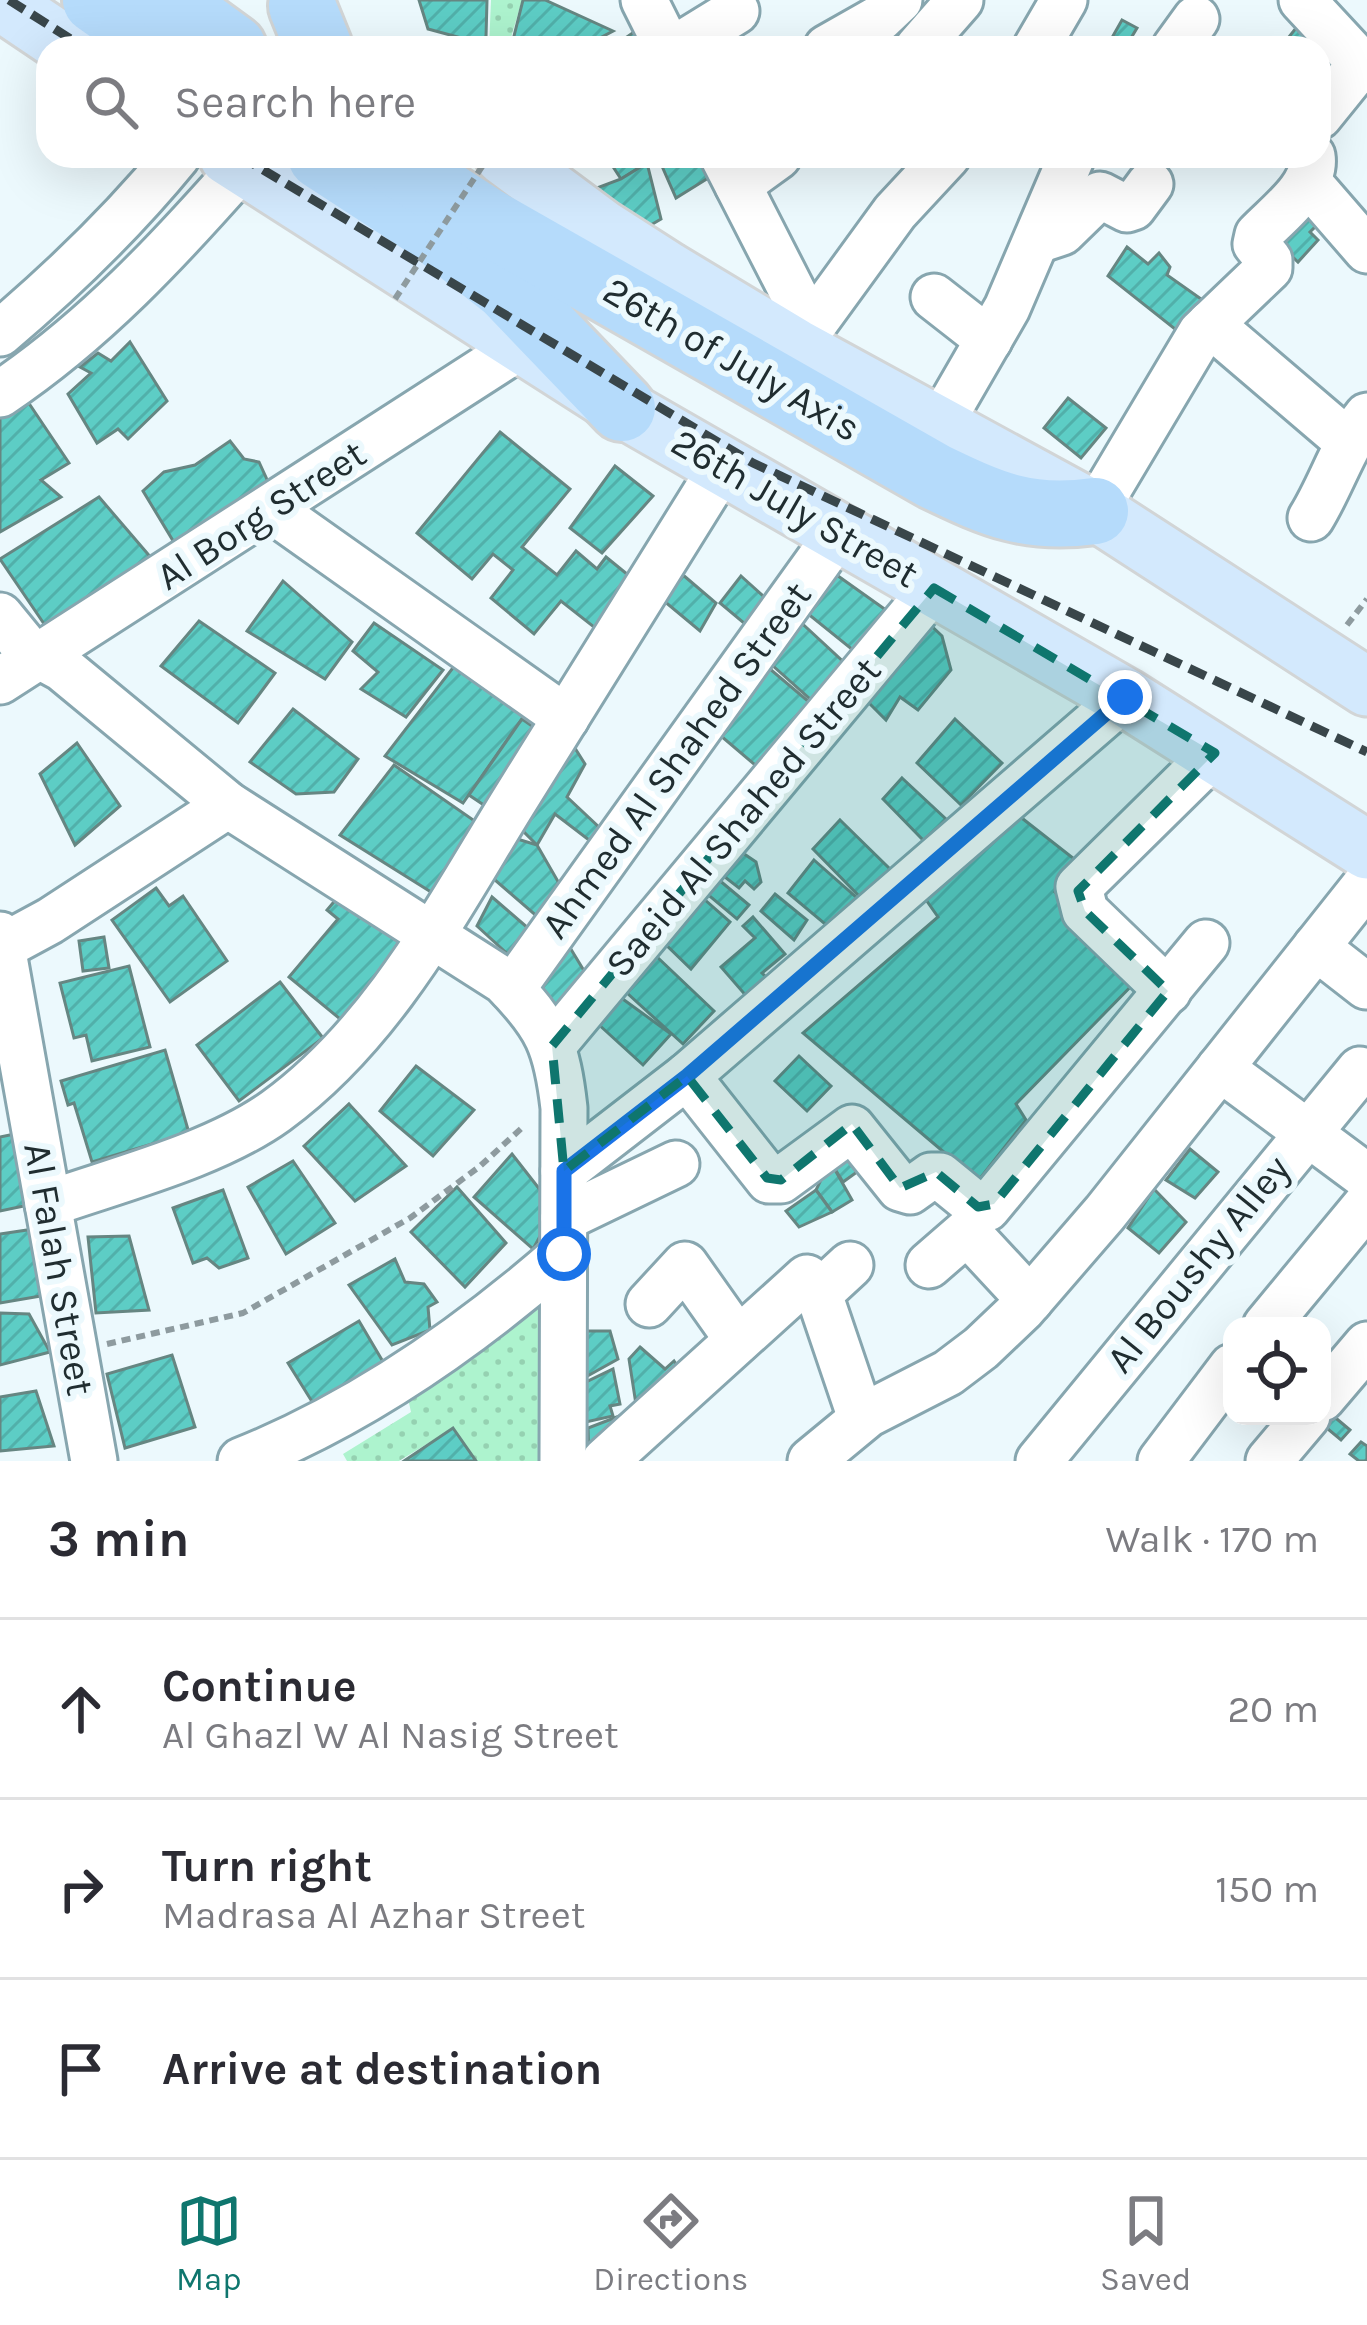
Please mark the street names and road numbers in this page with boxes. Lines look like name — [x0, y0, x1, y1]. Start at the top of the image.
street label: 26th of July Axis — [596, 267, 868, 451]
street label: 26th July Street — [663, 419, 927, 597]
street label: Al Borg Street — [148, 430, 374, 600]
street label: Ahmed Al Shahed Street — [531, 573, 821, 947]
street label: Saeid Al Shahed Street — [596, 648, 890, 986]
street label: Al Falah Street — [14, 1139, 104, 1399]
street label: Al Boushy Alley — [1097, 1146, 1299, 1382]

